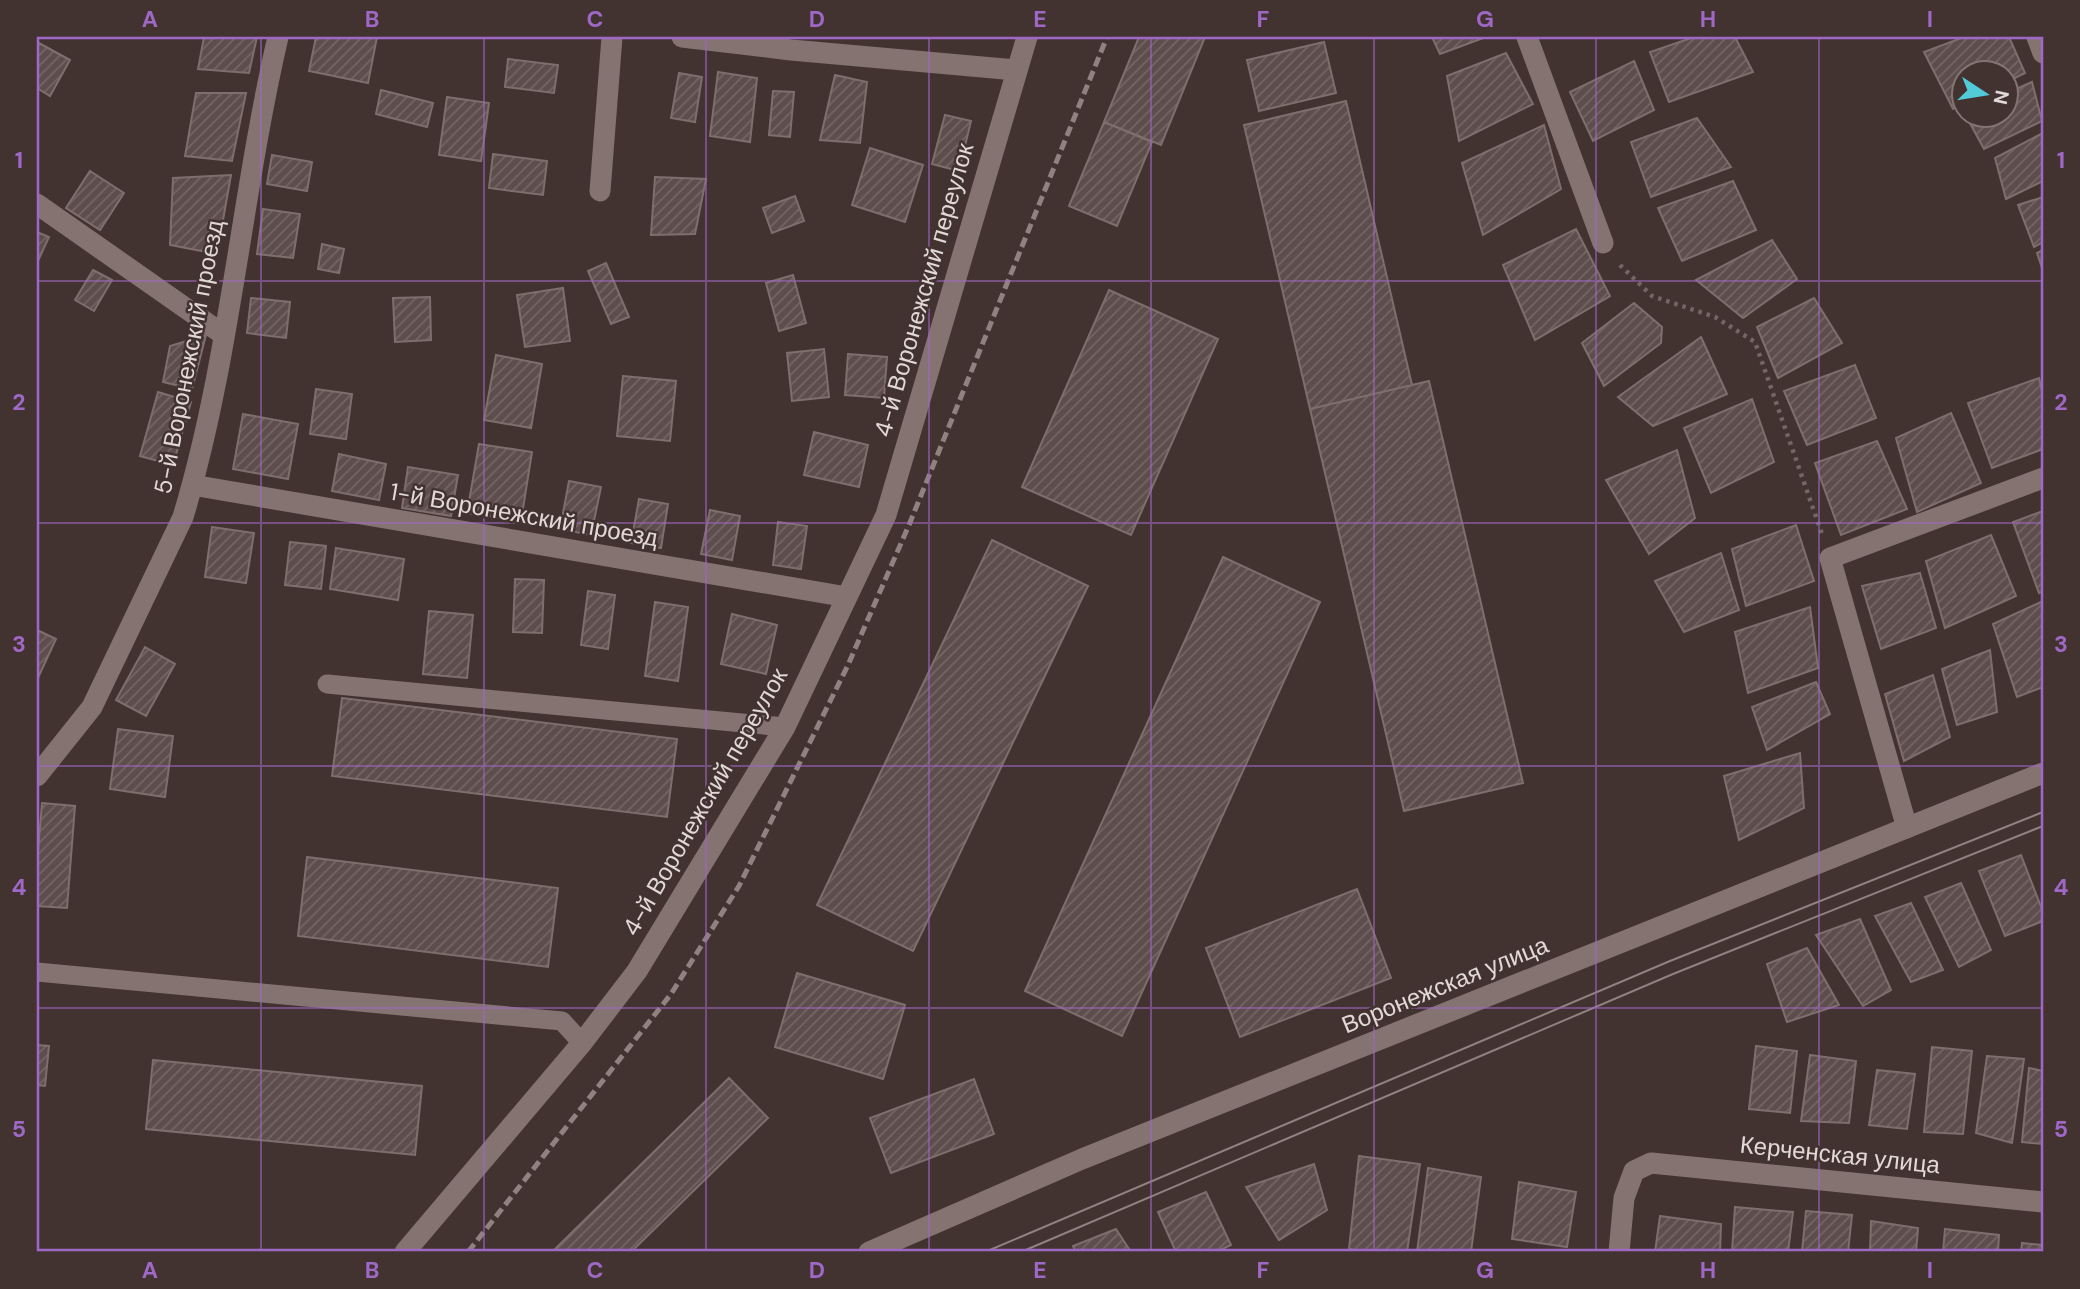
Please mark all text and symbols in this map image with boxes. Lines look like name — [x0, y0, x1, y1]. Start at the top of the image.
text: A — [142, 4, 158, 34]
text: B — [365, 4, 379, 34]
text: C — [587, 4, 603, 34]
text: D — [809, 4, 825, 34]
text: E — [1033, 4, 1047, 34]
text: F — [1257, 4, 1270, 34]
text: G — [1476, 4, 1494, 34]
text: H — [1700, 4, 1716, 34]
text: I — [1927, 4, 1933, 34]
north arrow — [1951, 60, 2021, 130]
text: N — [1987, 88, 2015, 107]
street label: 4-й Воронежский переулок — [867, 139, 980, 440]
text: 1 — [15, 145, 23, 175]
text: 1 — [2057, 145, 2065, 175]
street label: 5-й Воронежский проезд — [147, 217, 230, 497]
text: 2 — [12, 387, 26, 417]
text: 2 — [2054, 387, 2068, 417]
street label: 1-й Воронежский проезд — [388, 476, 660, 553]
text: 3 — [12, 629, 26, 659]
text: 3 — [2054, 629, 2068, 659]
street label: 4-й Воронежский переулок — [615, 662, 794, 941]
text: 4 — [12, 872, 27, 902]
text: 4 — [2054, 872, 2069, 902]
street label: Воронежская улица — [1337, 929, 1553, 1040]
text: 5 — [12, 1114, 26, 1144]
text: 5 — [2054, 1114, 2068, 1144]
street label: Керченская улица — [1738, 1129, 1942, 1180]
text: A — [142, 1255, 158, 1285]
text: B — [365, 1255, 379, 1285]
text: C — [587, 1255, 603, 1285]
text: D — [809, 1255, 825, 1285]
text: E — [1033, 1255, 1047, 1285]
text: F — [1257, 1255, 1270, 1285]
text: G — [1476, 1255, 1494, 1285]
text: H — [1700, 1255, 1716, 1285]
text: I — [1927, 1255, 1933, 1285]

